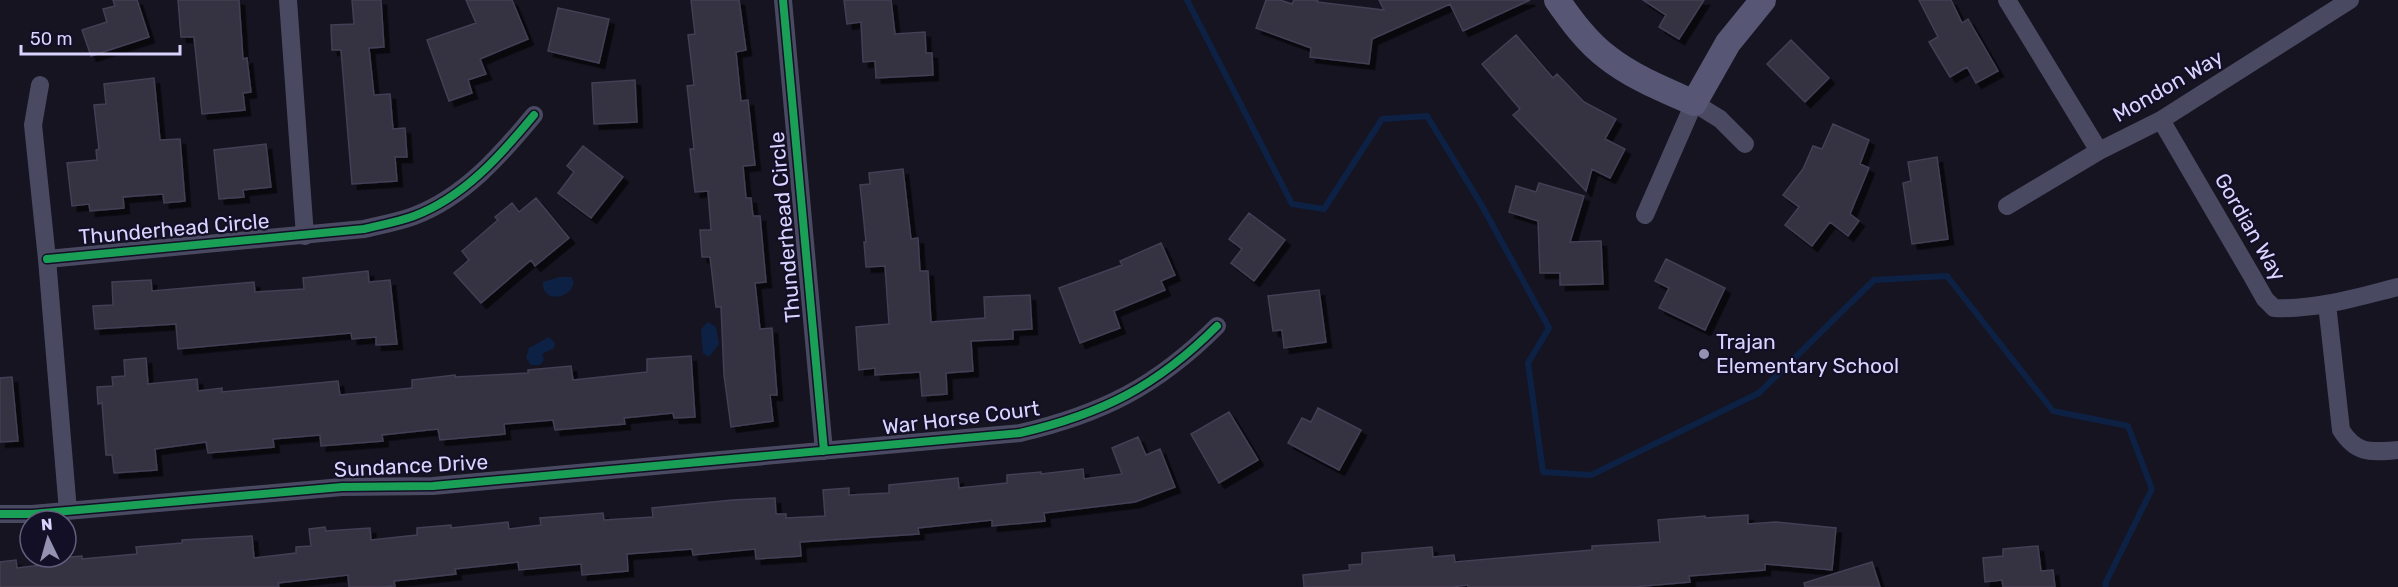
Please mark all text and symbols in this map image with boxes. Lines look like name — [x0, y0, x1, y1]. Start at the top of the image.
scale bar — [21, 18, 180, 56]
text: 50 m — [30, 28, 73, 50]
street label: Mondon Way — [2108, 44, 2228, 127]
street label: Thunderhead Circle — [764, 131, 805, 323]
street label: Gordian Way — [2210, 168, 2291, 285]
street label: Thunderhead Circle — [78, 208, 270, 249]
place label: Trajan Elementary School — [1716, 329, 1899, 378]
marker: Trajan Elementary School — [1697, 347, 1711, 361]
street label: War Horse Court — [881, 395, 1041, 440]
street label: Sundance Drive — [333, 449, 489, 482]
north arrow — [18, 509, 78, 569]
text: N — [40, 515, 53, 535]

